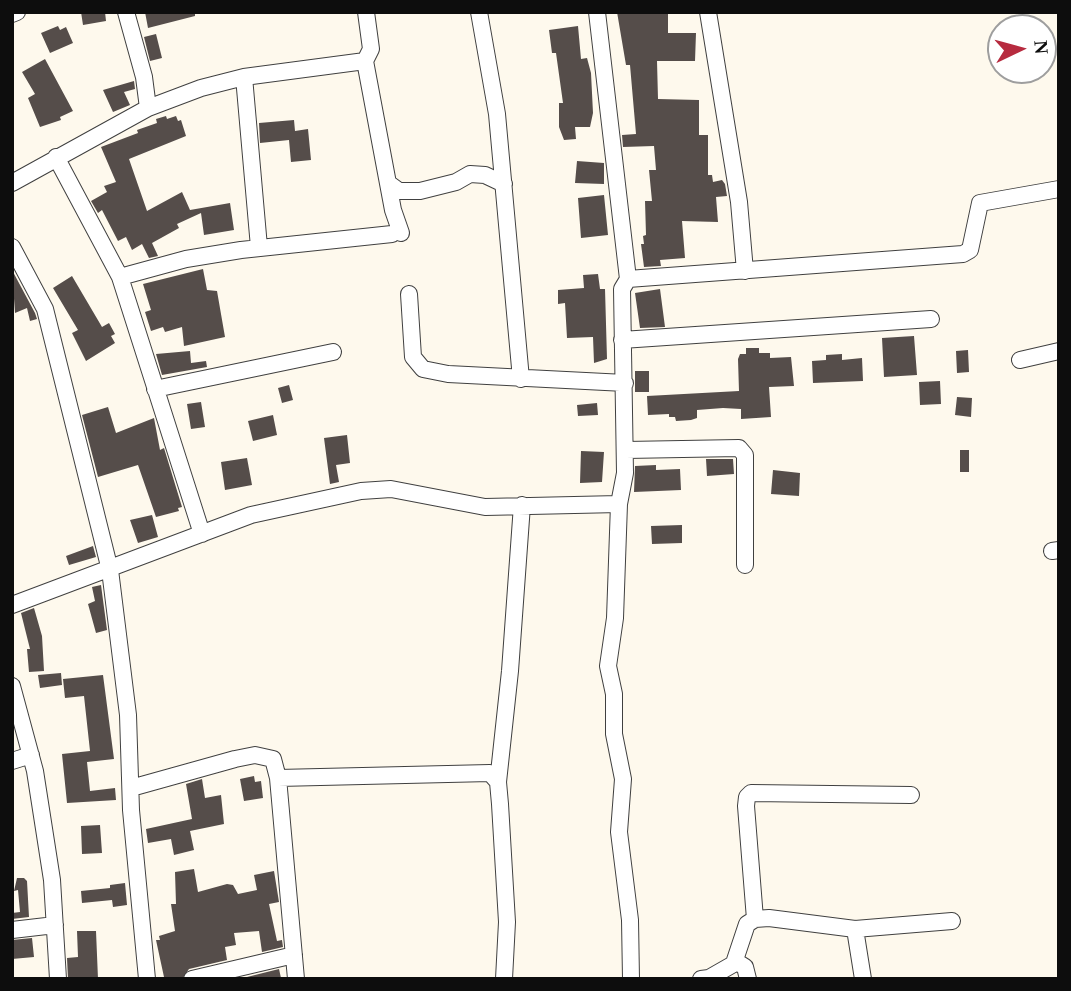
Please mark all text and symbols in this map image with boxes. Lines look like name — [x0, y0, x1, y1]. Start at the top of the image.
north arrow — [987, 14, 1057, 84]
text: N — [1030, 40, 1052, 55]

